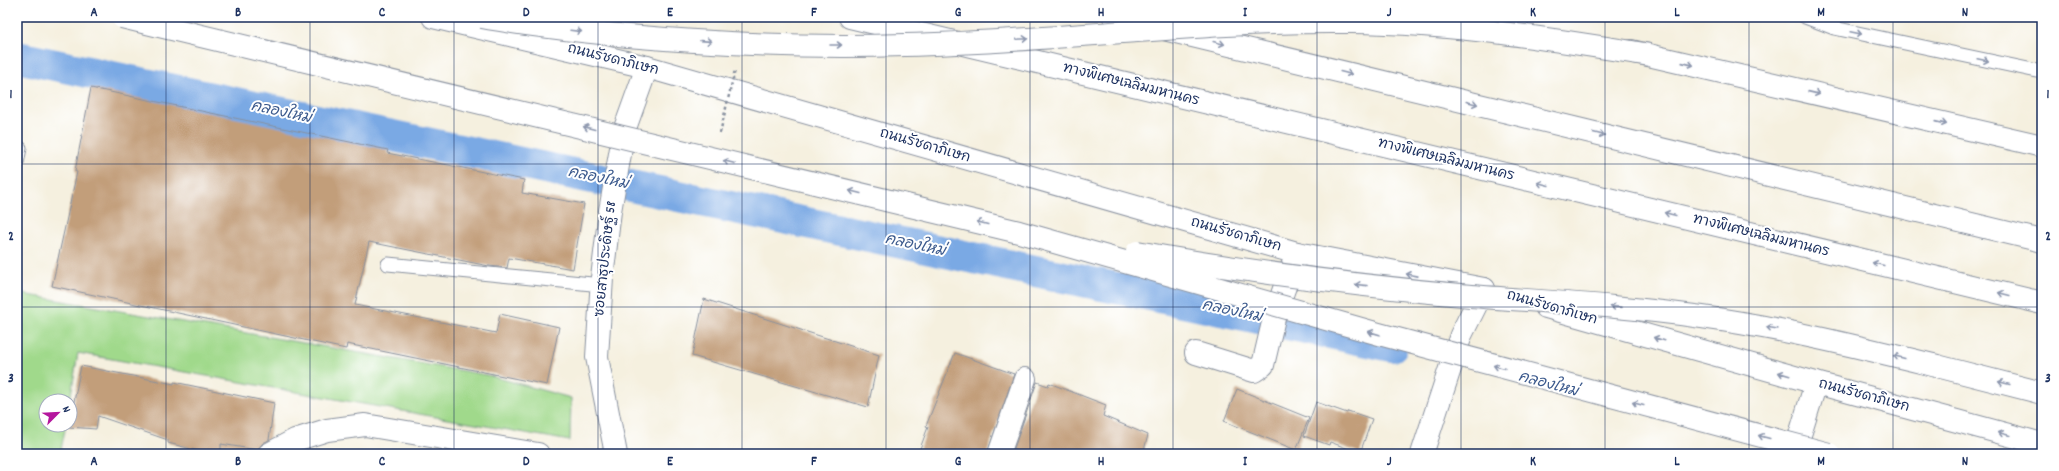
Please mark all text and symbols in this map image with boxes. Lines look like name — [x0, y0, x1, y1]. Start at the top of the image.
text: A — [90, 4, 98, 23]
text: B — [235, 4, 241, 23]
text: C — [379, 4, 386, 23]
text: D — [523, 4, 530, 23]
text: E — [667, 4, 674, 23]
text: F — [811, 4, 817, 23]
text: G — [955, 4, 962, 23]
text: H — [1098, 4, 1105, 23]
text: I — [1243, 4, 1248, 23]
text: J — [1387, 4, 1392, 23]
text: K — [1530, 4, 1536, 23]
text: L — [1674, 4, 1680, 23]
text: M — [1817, 4, 1825, 23]
text: N — [1962, 4, 1968, 23]
one-way arrow — [569, 27, 582, 35]
one-way arrow — [1849, 29, 1862, 37]
one-way arrow — [1015, 35, 1028, 43]
one-way arrow — [699, 38, 712, 45]
street label: ถนนรัชดาภิเษก — [565, 39, 661, 81]
one-way arrow — [1213, 39, 1226, 47]
one-way arrow — [829, 41, 842, 49]
one-way arrow — [1976, 56, 1989, 64]
street label: ทางพิเศษเฉลิมมหานคร — [1061, 58, 1201, 112]
one-way arrow — [1681, 60, 1694, 68]
one-way arrow — [1339, 70, 1352, 77]
text: 1 — [10, 86, 13, 105]
text: 1 — [2047, 86, 2050, 105]
one-way arrow — [1807, 90, 1820, 98]
water label: คลองใหม่ — [249, 95, 316, 131]
one-way arrow — [1465, 100, 1478, 108]
one-way arrow — [1934, 119, 1947, 127]
street label: ถนนรัชดาภิเษก — [877, 123, 973, 169]
one-way arrow — [583, 124, 596, 132]
one-way arrow — [1592, 130, 1605, 138]
street label: ทางพิเศษเฉลิมมหานคร — [1376, 133, 1516, 187]
one-way arrow — [723, 158, 736, 165]
water label: คลองใหม่ — [566, 161, 633, 197]
one-way arrow — [1537, 179, 1550, 187]
one-way arrow — [849, 188, 862, 196]
street label: ซอยสาธุประดิษฐ์ 58 — [589, 200, 622, 318]
street label: ทางพิเศษเฉลิมมหานคร — [1691, 209, 1831, 263]
one-way arrow — [1663, 210, 1676, 217]
street label: ถนนรัชดาภิเษก — [1188, 212, 1284, 258]
one-way arrow — [975, 218, 988, 226]
text: 2 — [8, 228, 14, 247]
water label: คลองใหม่ — [883, 228, 950, 264]
text: 2 — [2045, 228, 2051, 247]
one-way arrow — [1871, 260, 1884, 267]
one-way arrow — [1405, 271, 1418, 279]
one-way arrow — [1355, 281, 1368, 288]
street label: ถนนรัชดาภิเษก — [1504, 285, 1600, 331]
one-way arrow — [1998, 290, 2011, 298]
water label: คลองใหม่ — [1200, 294, 1267, 330]
one-way arrow — [1610, 303, 1623, 310]
one-way arrow — [1766, 324, 1779, 332]
one-way arrow — [1367, 329, 1380, 336]
one-way arrow — [1653, 335, 1666, 342]
one-way arrow — [1893, 352, 1906, 360]
one-way arrow — [1493, 363, 1506, 370]
water label: คลองใหม่ — [1516, 366, 1583, 404]
text: 3 — [8, 370, 14, 389]
one-way arrow — [1778, 370, 1791, 377]
text: 3 — [2045, 370, 2051, 389]
street label: ถนนรัชดาภิเษก — [1816, 374, 1912, 418]
one-way arrow — [1998, 379, 2011, 386]
north arrow — [38, 393, 78, 433]
one-way arrow — [1632, 400, 1645, 408]
text: N — [57, 404, 74, 416]
one-way arrow — [1998, 430, 2011, 437]
one-way arrow — [1758, 433, 1771, 440]
text: A — [90, 453, 98, 471]
text: B — [235, 453, 241, 471]
text: C — [379, 453, 386, 471]
text: D — [523, 453, 530, 471]
text: E — [667, 453, 674, 471]
text: F — [811, 453, 817, 471]
text: G — [955, 453, 962, 471]
text: H — [1098, 453, 1105, 471]
text: I — [1243, 453, 1248, 471]
text: J — [1387, 453, 1392, 471]
text: K — [1530, 453, 1536, 471]
text: L — [1674, 453, 1680, 471]
text: M — [1817, 453, 1825, 471]
text: N — [1962, 453, 1968, 471]

